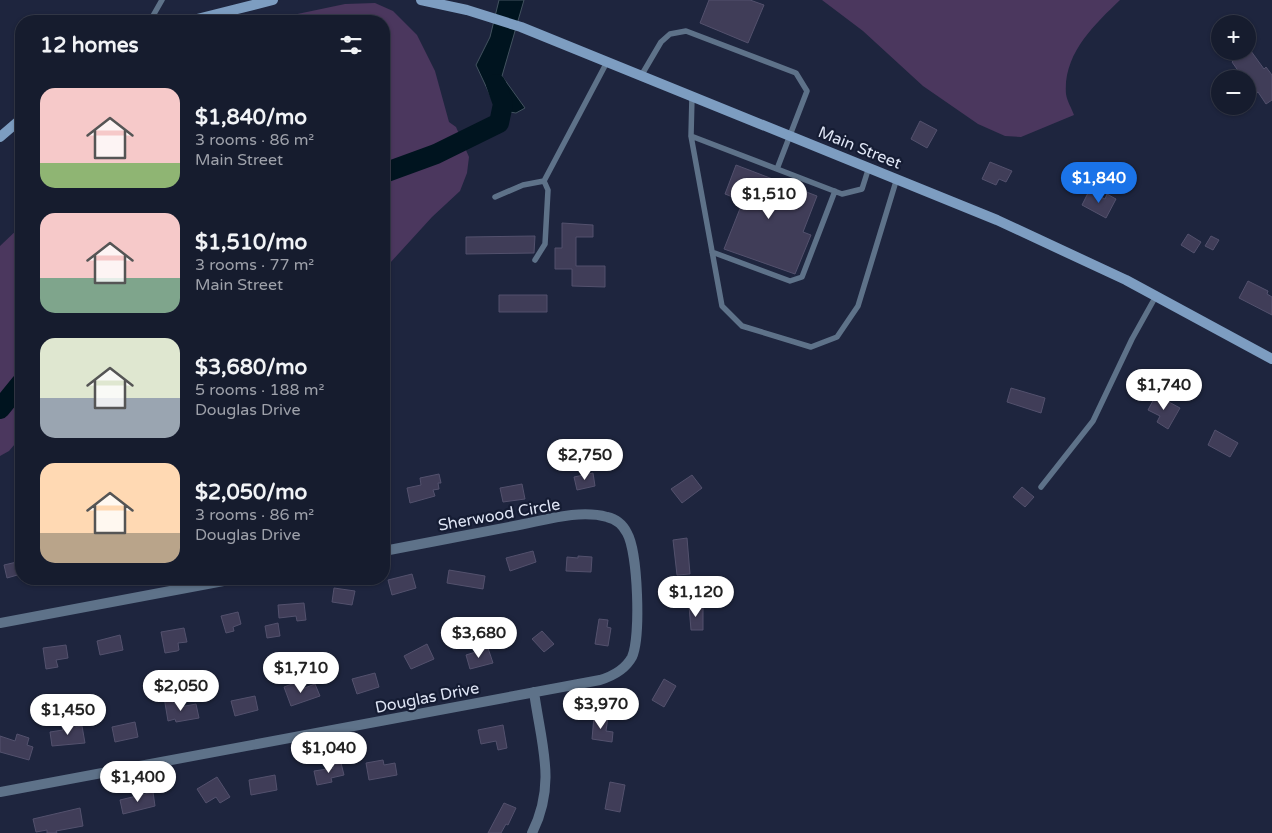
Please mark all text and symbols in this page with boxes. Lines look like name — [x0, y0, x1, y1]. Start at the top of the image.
map controls — [1211, 15, 1256, 115]
button: + — [1211, 15, 1256, 60]
icon: filters — [337, 31, 365, 59]
text: 12 homes — [40, 33, 139, 58]
button: − — [1211, 70, 1256, 115]
text: $1,840/mo — [195, 105, 307, 130]
icon: home — [80, 108, 140, 168]
street label: Main Street — [815, 122, 904, 174]
text: 3 rooms · 86 m² — [195, 130, 314, 150]
text: Main Street — [195, 150, 283, 170]
pin: $1,840 — [1058, 162, 1140, 204]
text: $1,840 — [1072, 168, 1126, 188]
pin: $1,510 — [728, 178, 810, 220]
text: $1,510 — [742, 184, 796, 204]
text: $1,510/mo — [195, 230, 307, 255]
icon: home — [80, 233, 140, 293]
text: 3 rooms · 77 m² — [195, 255, 314, 275]
text: Main Street — [195, 275, 283, 295]
text: $3,680/mo — [195, 355, 307, 380]
icon: home — [80, 358, 140, 418]
pin: $1,740 — [1123, 368, 1205, 411]
text: $1,740 — [1137, 375, 1191, 395]
text: 5 rooms · 188 m² — [195, 380, 324, 400]
text: Douglas Drive — [195, 400, 301, 420]
pin: $2,750 — [544, 438, 626, 481]
text: $2,750 — [558, 445, 612, 465]
text: $2,050/mo — [195, 480, 307, 505]
icon: home — [80, 483, 140, 543]
street label: Sherwood Circle — [437, 494, 562, 536]
text: 3 rooms · 86 m² — [195, 505, 314, 525]
text: Douglas Drive — [195, 525, 301, 545]
pin: $1,120 — [655, 576, 737, 618]
text: $1,120 — [669, 582, 723, 602]
pin: $3,680 — [438, 616, 520, 659]
text: $3,680 — [452, 623, 506, 643]
pin: $1,710 — [260, 652, 342, 694]
text: $1,710 — [274, 658, 328, 678]
pin: $2,050 — [140, 670, 222, 712]
text: $2,050 — [154, 676, 208, 696]
street label: Douglas Drive — [373, 678, 481, 718]
pin: $3,970 — [560, 688, 642, 730]
pin: $1,450 — [27, 694, 109, 736]
text: $3,970 — [574, 694, 628, 714]
text: $1,450 — [41, 700, 95, 720]
pin: $1,040 — [288, 732, 370, 774]
text: $1,040 — [302, 738, 356, 758]
pin: $1,400 — [97, 760, 179, 803]
text: $1,400 — [111, 767, 165, 787]

